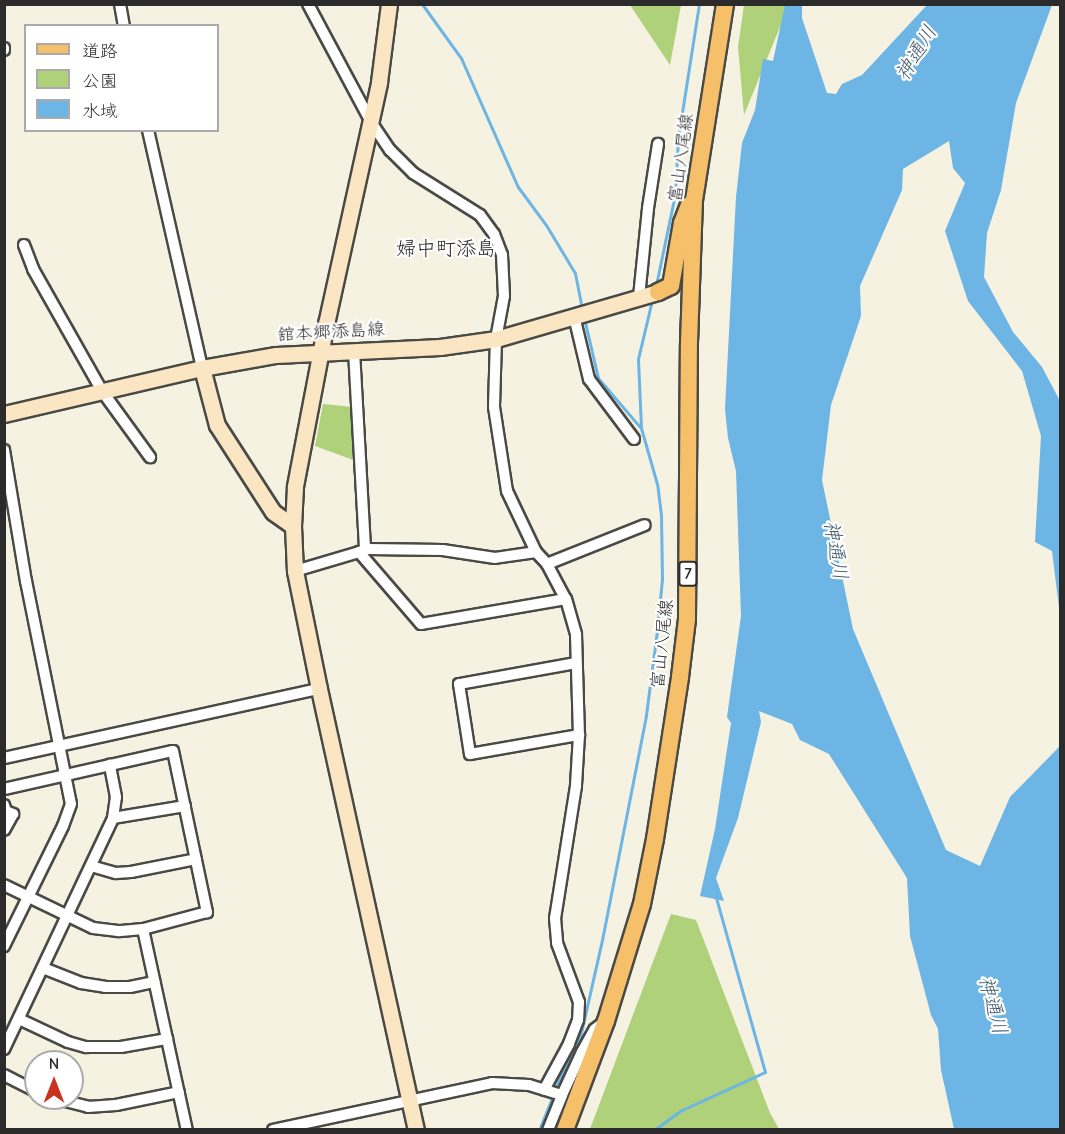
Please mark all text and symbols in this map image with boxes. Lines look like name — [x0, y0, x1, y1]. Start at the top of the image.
water label: 神通川 — [890, 21, 942, 85]
legend — [24, 24, 219, 132]
text: 道路 — [82, 41, 118, 62]
text: 公園 — [82, 71, 118, 92]
text: 水域 — [82, 101, 118, 122]
street label: 富山八尾線 — [665, 112, 699, 204]
district label: 婦中町添島 — [396, 236, 496, 260]
street label: 舘本郷添島線 — [277, 319, 385, 347]
water label: 神通川 — [819, 518, 853, 582]
road number: 7 — [678, 561, 698, 587]
street label: 富山八尾線 — [648, 598, 678, 690]
water label: 神通川 — [974, 973, 1012, 1037]
north arrow — [24, 1050, 84, 1110]
text: N — [49, 1055, 59, 1073]

